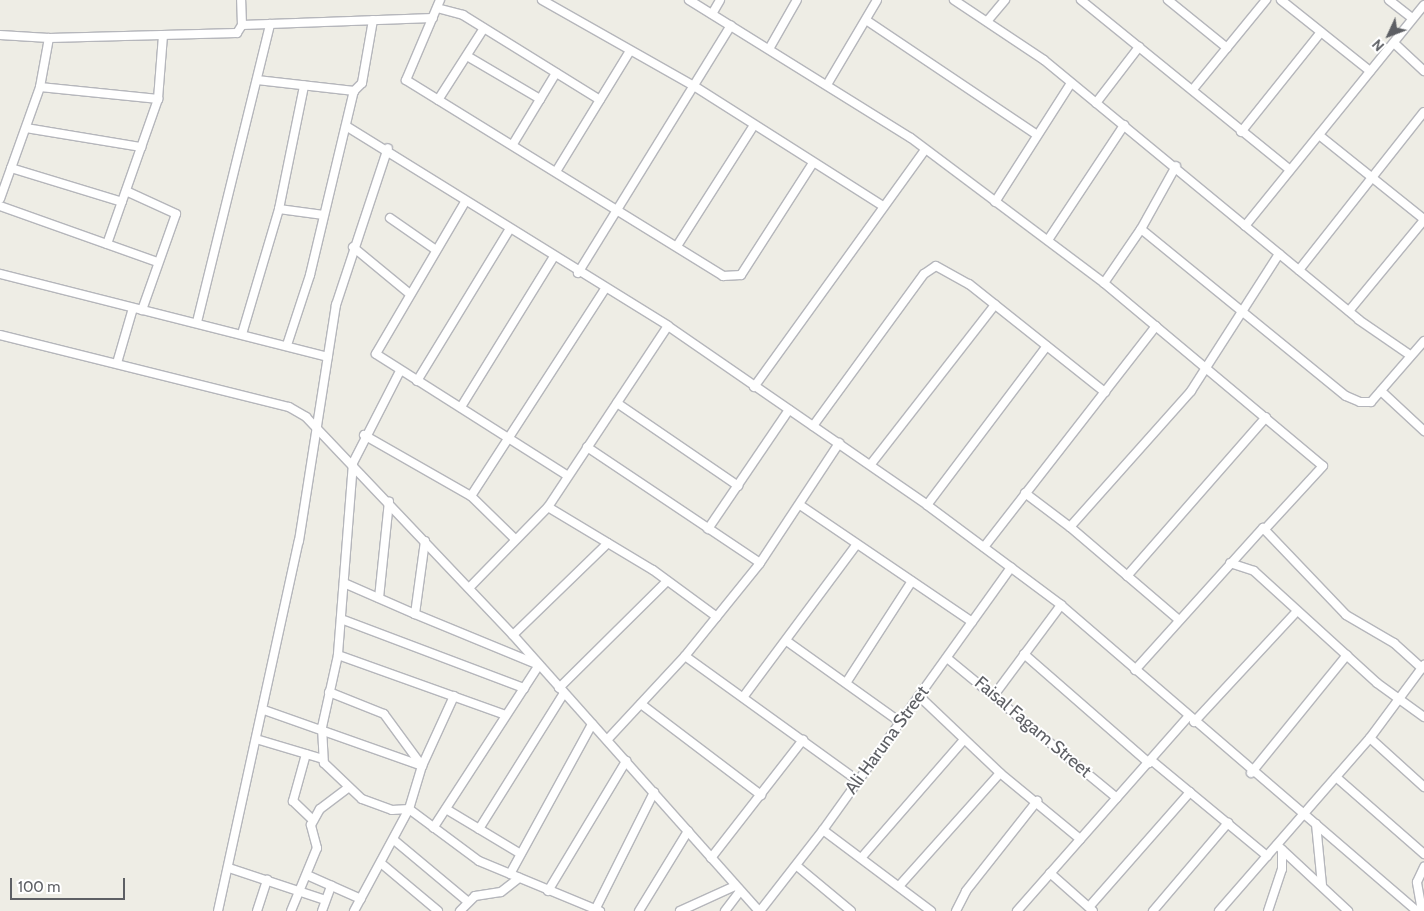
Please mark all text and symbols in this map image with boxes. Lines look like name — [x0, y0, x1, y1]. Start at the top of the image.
north arrow — [1364, 10, 1414, 60]
text: N — [1368, 35, 1388, 55]
street label: Faisal Fagam Street — [970, 672, 1096, 782]
street label: Ali Haruna Street — [841, 682, 933, 798]
scale bar — [12, 868, 128, 900]
text: 100 m — [18, 878, 60, 896]

